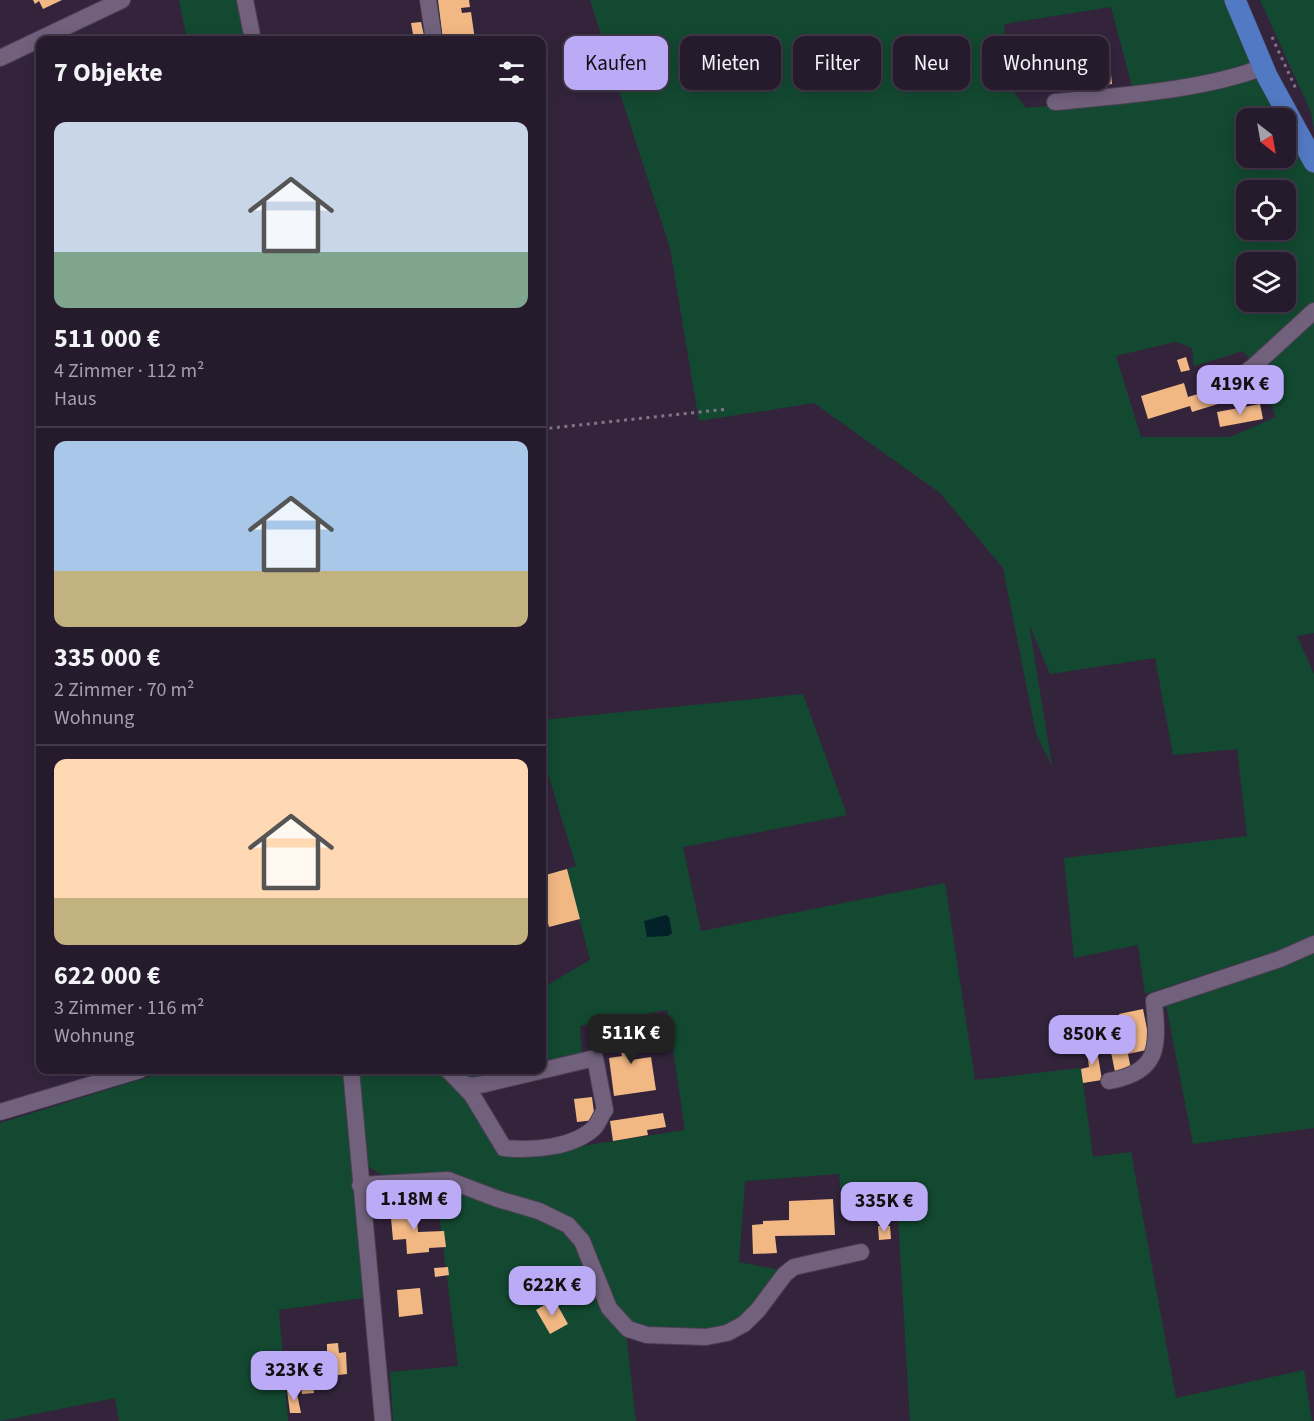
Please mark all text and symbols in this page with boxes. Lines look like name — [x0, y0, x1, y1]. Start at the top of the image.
chip: Kaufen — [564, 36, 668, 90]
chip: Mieten — [680, 36, 781, 90]
chip: Filter — [793, 36, 881, 90]
chip: Neu — [893, 36, 970, 90]
chip: Wohnung — [982, 36, 1109, 90]
text: 7 Objekte — [54, 54, 163, 91]
icon: filters — [495, 56, 528, 89]
north arrow — [1236, 108, 1296, 168]
map controls — [1236, 108, 1296, 312]
icon: home — [237, 161, 345, 269]
button: locate — [1236, 180, 1296, 240]
button: layers — [1236, 252, 1296, 312]
text: 511 000 € — [54, 320, 161, 357]
text: 4 Zimmer · 112 m² — [54, 357, 204, 385]
pin: 419K € — [1191, 365, 1289, 416]
text: 419K € — [1211, 370, 1269, 398]
text: Haus — [54, 385, 96, 413]
icon: home — [237, 480, 345, 588]
text: 335 000 € — [54, 639, 161, 676]
text: 2 Zimmer · 70 m² — [54, 676, 194, 704]
text: Wohnung — [54, 704, 134, 732]
icon: home — [237, 798, 345, 906]
text: 622 000 € — [54, 957, 161, 994]
text: 3 Zimmer · 116 m² — [54, 994, 204, 1022]
pin: 511K € — [582, 1014, 680, 1065]
pin: 850K € — [1043, 1015, 1141, 1066]
text: 511K € — [602, 1019, 660, 1047]
text: 850K € — [1063, 1020, 1121, 1048]
text: Wohnung — [54, 1022, 134, 1050]
pin: 1.18M € — [359, 1180, 469, 1231]
pin: 335K € — [835, 1182, 933, 1233]
text: 1.18M € — [380, 1185, 448, 1213]
text: 335K € — [855, 1187, 913, 1215]
pin: 622K € — [503, 1266, 601, 1317]
text: 622K € — [523, 1271, 581, 1299]
pin: 323K € — [245, 1351, 343, 1402]
text: 323K € — [265, 1356, 323, 1384]

